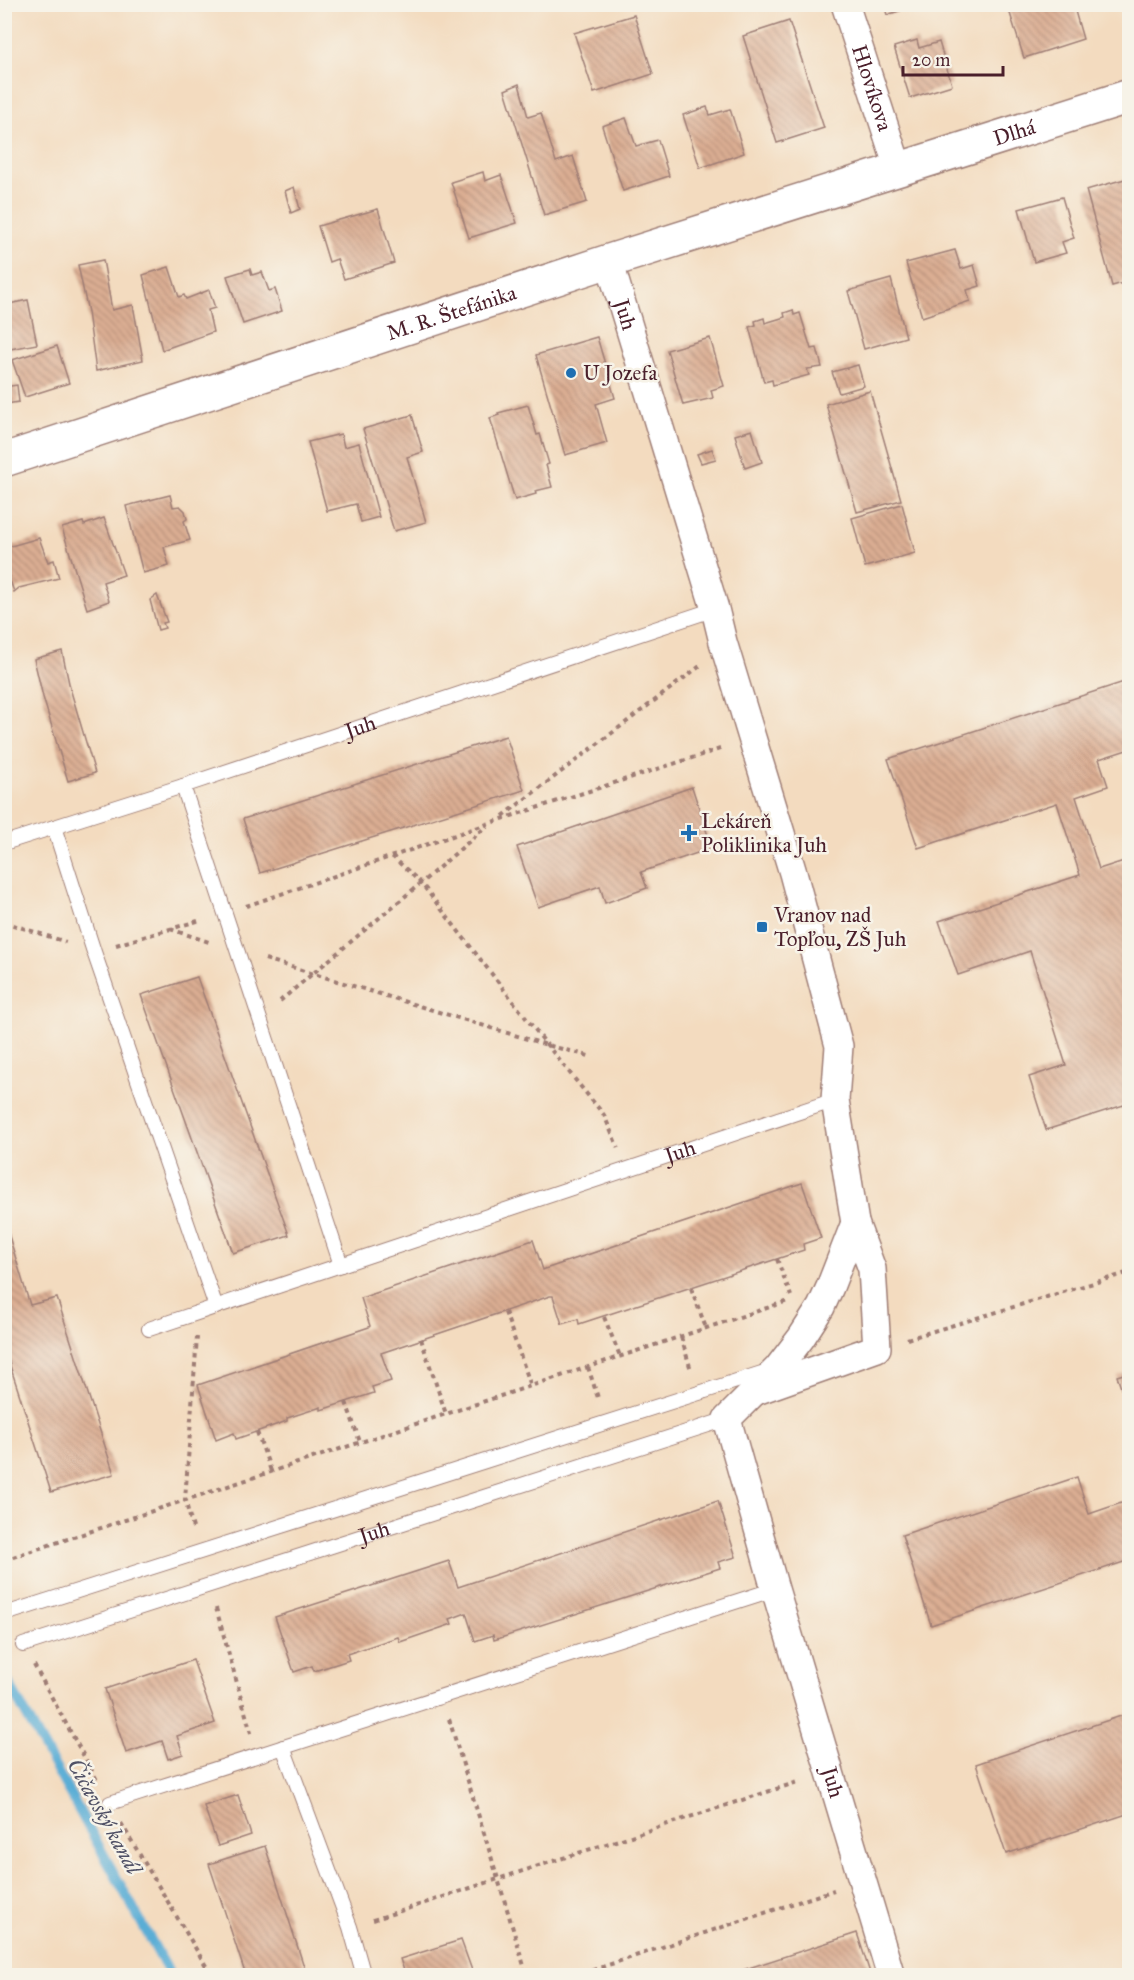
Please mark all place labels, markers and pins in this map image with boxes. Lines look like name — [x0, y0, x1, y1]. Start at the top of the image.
place label: U Jozefa — [583, 360, 657, 386]
marker: U Jozefa — [564, 366, 578, 380]
place label: Lekáreň Poliklinika Juh — [701, 808, 827, 858]
marker: Lekáreň Poliklinika Juh — [682, 826, 696, 840]
place label: Vranov nad Topľou, ZŠ Juh — [773, 902, 907, 952]
marker: Vranov nad Topľou, ZŠ Juh — [755, 920, 769, 934]

